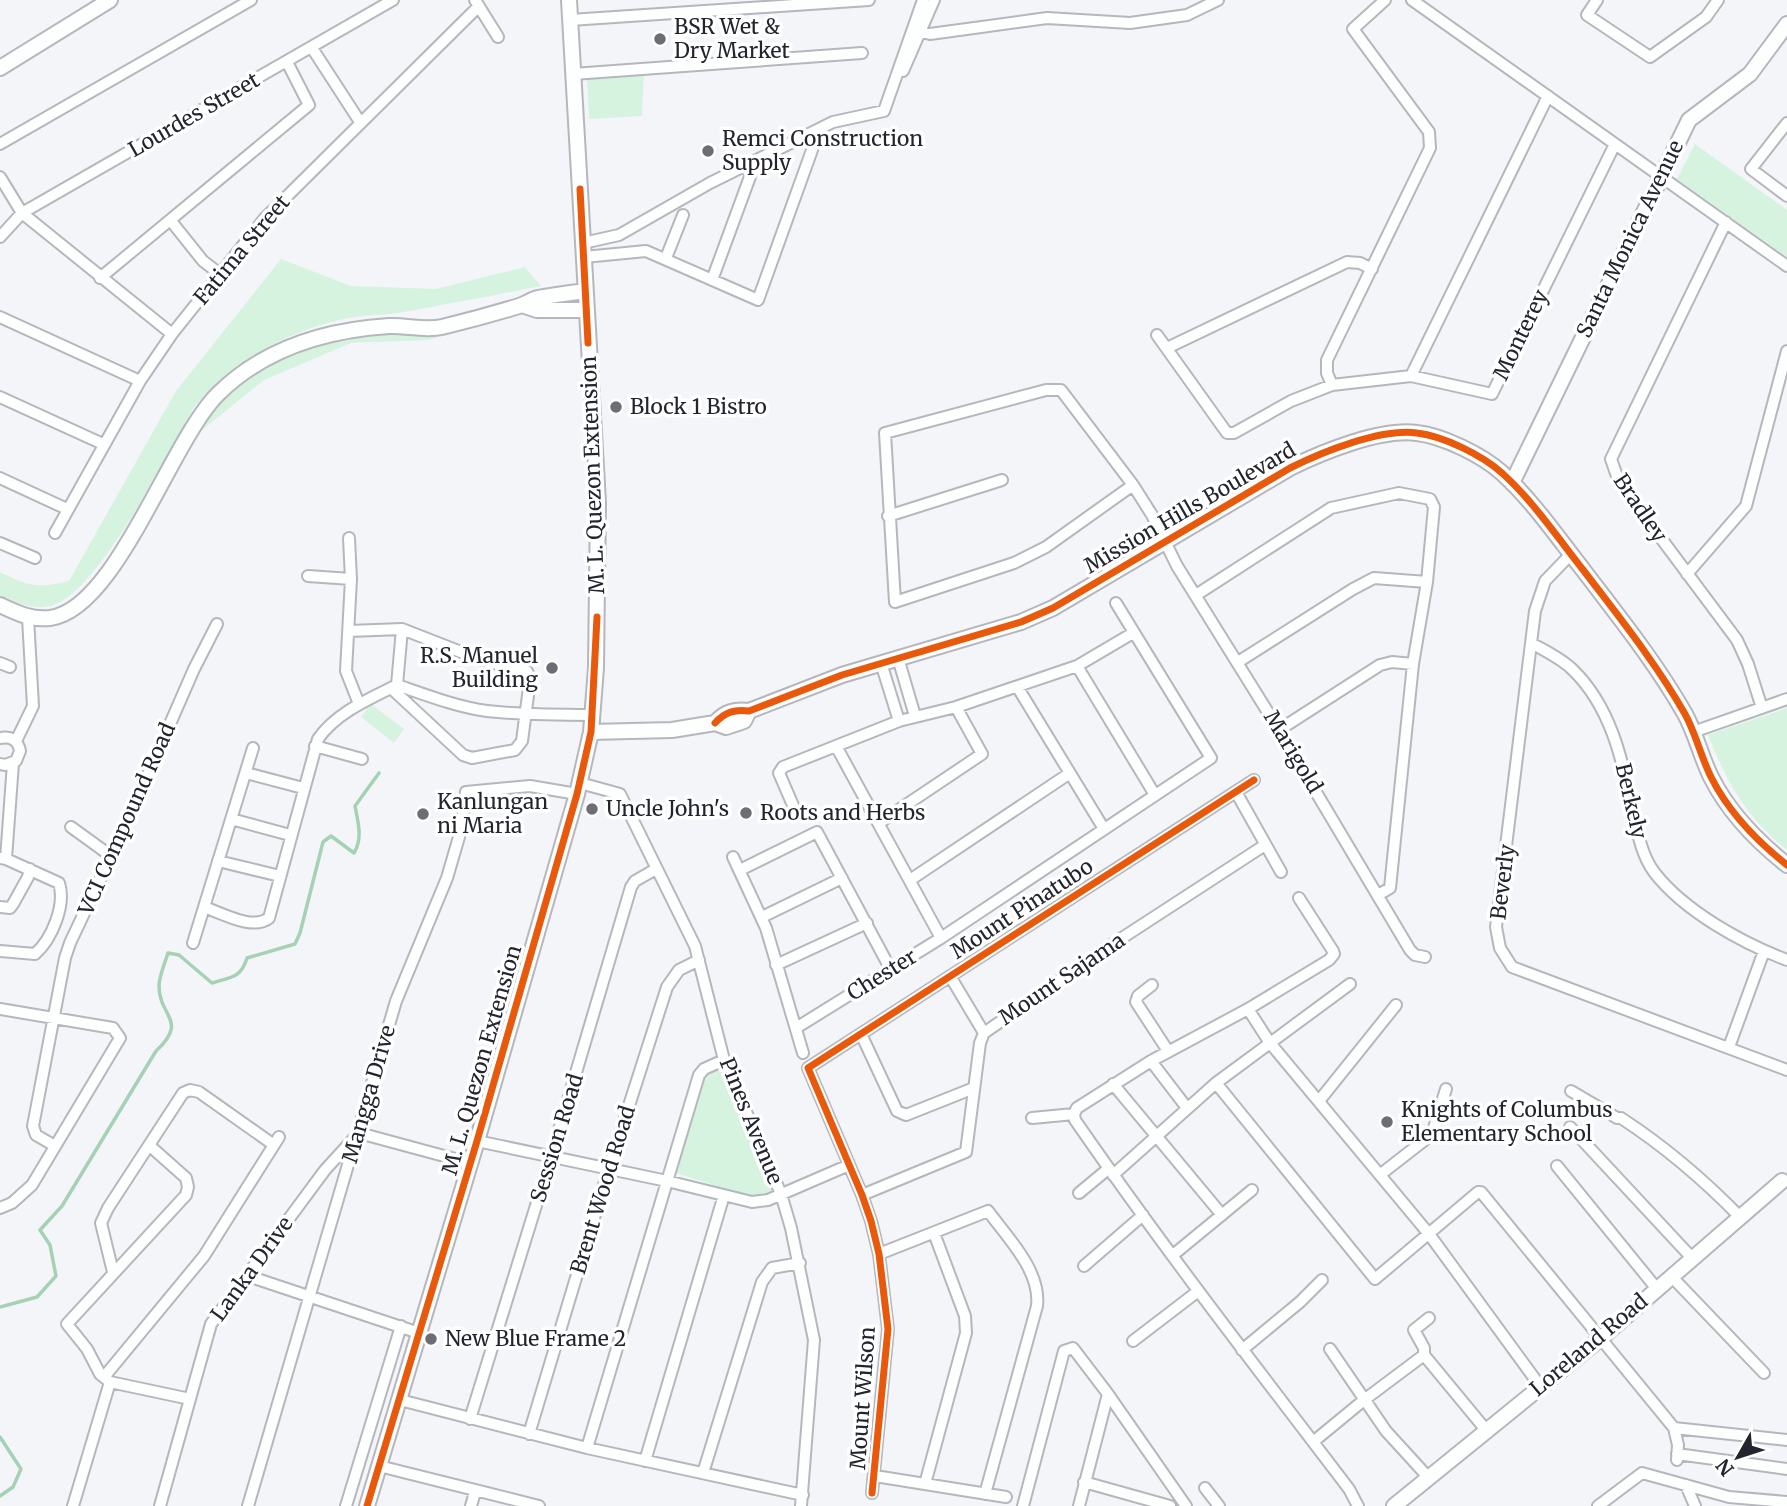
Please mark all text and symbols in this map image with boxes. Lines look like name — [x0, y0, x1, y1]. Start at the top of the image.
place label: BSR Wet & Dry Market — [674, 13, 790, 64]
marker: BSR Wet & Dry Market — [652, 31, 668, 47]
street label: Lourdes Street — [124, 66, 264, 163]
place label: Remci Construction Supply — [722, 125, 923, 176]
street label: Santa Monica Avenue — [1570, 136, 1689, 342]
marker: Remci Construction Supply — [700, 143, 716, 159]
street label: Fatima Street — [188, 189, 295, 310]
street label: Monterey — [1487, 284, 1554, 384]
street label: M. L. Quezon Extension — [575, 356, 610, 594]
place label: Block 1 Bistro — [630, 393, 767, 420]
marker: Block 1 Bistro — [608, 399, 624, 415]
street label: Mission Hills Boulevard — [1079, 436, 1301, 579]
street label: Bradley — [1608, 468, 1674, 548]
place label: R.S. Manuel Building — [420, 642, 538, 693]
marker: R.S. Manuel Building — [544, 660, 560, 676]
street label: Marigold — [1258, 705, 1329, 798]
street label: VCI Compound Road — [72, 718, 181, 920]
street label: Berkely — [1610, 761, 1653, 842]
place label: Kanlungan ni Maria — [437, 788, 548, 839]
place label: Uncle John's — [606, 795, 729, 822]
place label: Roots and Herbs — [760, 799, 925, 826]
marker: Uncle John's — [584, 801, 600, 817]
marker: Roots and Herbs — [738, 805, 754, 821]
marker: Kanlungan ni Maria — [415, 806, 431, 822]
street label: Beverly — [1484, 842, 1521, 921]
street label: Mount Pinatubo — [945, 853, 1098, 965]
street label: Mount Sajama — [994, 927, 1130, 1031]
street label: M. L. Quezon Extension — [436, 942, 527, 1178]
street label: Chester — [842, 943, 922, 1006]
street label: Mangga Drive — [336, 1022, 401, 1166]
street label: Pines Avenue — [714, 1054, 789, 1188]
street label: Session Road — [524, 1070, 589, 1205]
place label: Knights of Columbus Elementary School — [1401, 1096, 1613, 1147]
street label: Brent Wood Road — [564, 1102, 641, 1277]
marker: Knights of Columbus Elementary School — [1379, 1114, 1395, 1130]
street label: Lanka Drive — [205, 1211, 299, 1326]
street label: Loreland Road — [1524, 1287, 1653, 1402]
place label: New Blue Frame 2 — [445, 1325, 626, 1352]
street label: Mount Wilson — [844, 1325, 881, 1470]
marker: New Blue Frame 2 — [423, 1331, 439, 1347]
north arrow — [1703, 1422, 1773, 1492]
text: N — [1711, 1454, 1739, 1481]

